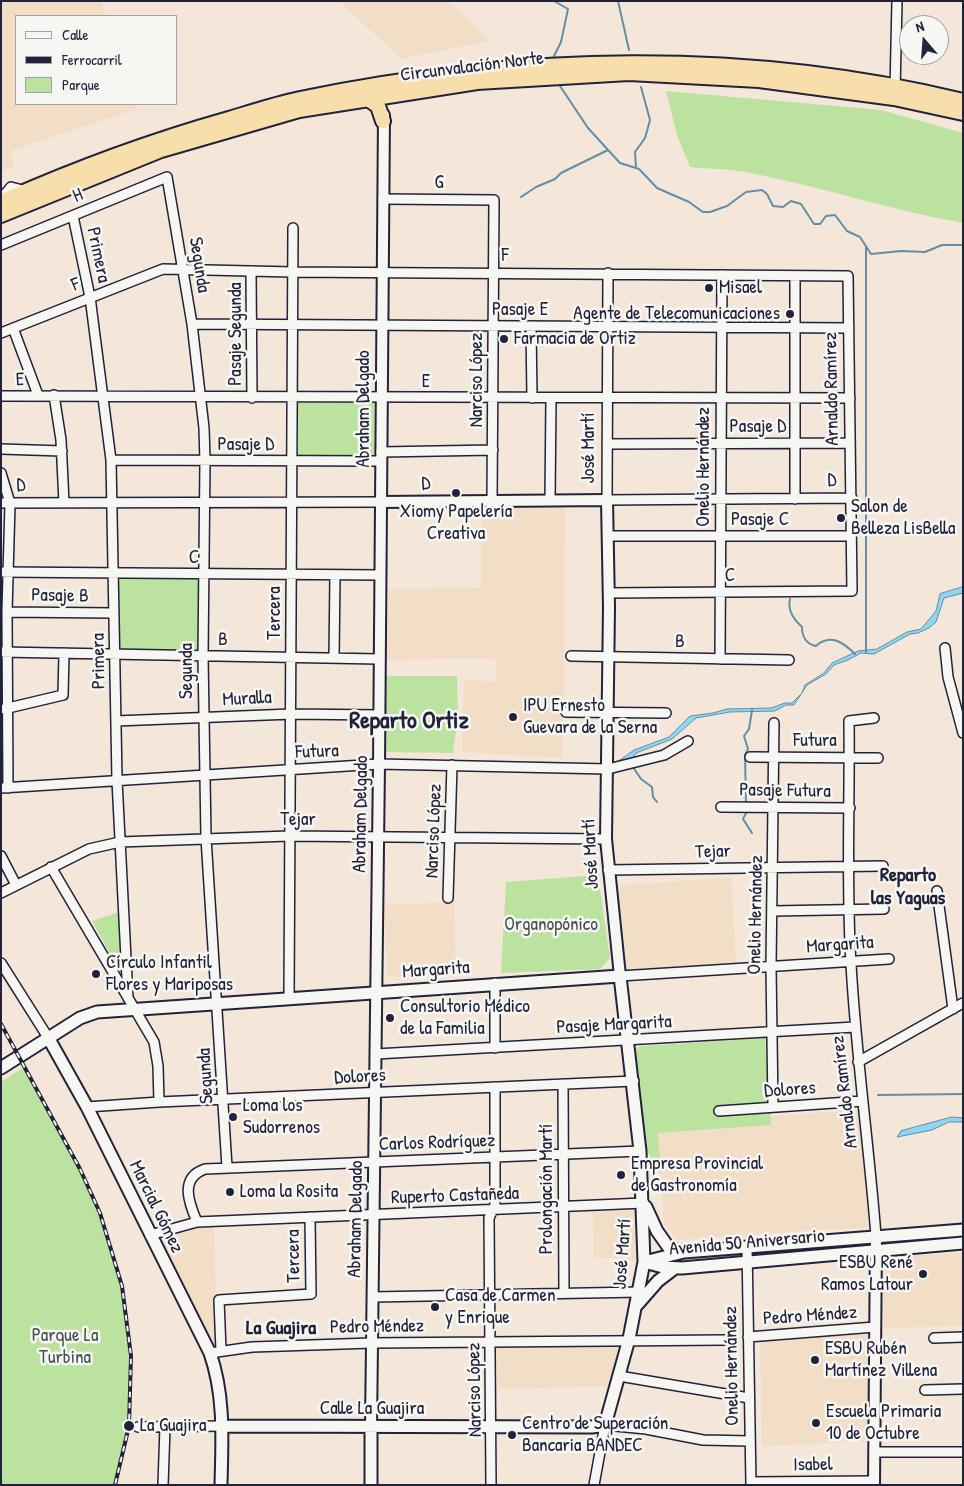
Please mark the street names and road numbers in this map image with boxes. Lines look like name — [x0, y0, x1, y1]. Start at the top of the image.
street label: Circunvalación Norte — [399, 47, 545, 87]
street label: G — [434, 172, 444, 194]
street label: H — [70, 184, 86, 208]
street label: Primera — [81, 225, 115, 285]
street label: Segunda — [183, 236, 215, 294]
street label: F — [501, 245, 509, 267]
street label: F — [68, 273, 84, 297]
street label: Pasaje Segunda — [225, 282, 247, 386]
street label: Pasaje E — [492, 299, 548, 321]
street label: Arnaldo Ramírez — [820, 332, 844, 446]
street label: Narciso López — [466, 333, 488, 427]
street label: Abraham Delgado — [353, 350, 375, 468]
street label: E — [15, 368, 25, 392]
street label: E — [422, 371, 430, 393]
street label: Onelio Hernández — [693, 407, 715, 527]
street label: José Martí — [578, 413, 600, 483]
street label: Pasaje D — [730, 416, 786, 438]
street label: Pasaje D — [218, 434, 274, 456]
street label: D — [827, 470, 837, 492]
street label: D — [421, 473, 431, 495]
street label: D — [16, 475, 26, 497]
street label: Pasaje C — [731, 509, 789, 531]
street label: C — [189, 547, 199, 569]
street label: C — [725, 565, 735, 587]
street label: Pasaje B — [31, 584, 89, 608]
street label: Tercera — [264, 586, 286, 640]
street label: B — [218, 629, 228, 651]
street label: B — [675, 631, 685, 653]
street label: Primera — [87, 633, 111, 689]
street label: Segunda — [176, 643, 198, 699]
street label: Muralla — [222, 686, 272, 712]
street label: Futura — [793, 730, 837, 752]
street label: Futura — [295, 740, 339, 764]
street label: Abraham Delgado — [349, 755, 373, 873]
street label: Pasaje Futura — [739, 779, 831, 803]
street label: Narciso López — [421, 783, 447, 879]
street label: Tejar — [280, 809, 316, 831]
street label: José Martí — [578, 818, 604, 890]
street label: Tejar — [695, 840, 731, 864]
street label: Onelio Hernández — [744, 855, 768, 975]
street label: Margarita — [806, 931, 874, 959]
street label: Margarita — [402, 956, 470, 984]
street label: Pasaje Margarita — [556, 1011, 672, 1039]
street label: Arnaldo Ramírez — [827, 1034, 863, 1150]
street label: Segunda — [193, 1048, 219, 1104]
street label: Dolores — [334, 1064, 386, 1090]
street label: Dolores — [763, 1077, 817, 1103]
street label: Prolongación Martí — [536, 1124, 558, 1254]
street label: Carlos Rodríguez — [378, 1130, 496, 1156]
street label: Marcial Gómez — [124, 1157, 188, 1257]
street label: Abraham Delgado — [344, 1160, 368, 1278]
street label: Ruperto Castañeda — [391, 1182, 519, 1210]
street label: José Martí — [609, 1218, 637, 1290]
street label: Avenida 50 Aniversario — [668, 1225, 826, 1261]
street label: Tercera — [282, 1229, 306, 1283]
street label: Pedro Méndez — [762, 1301, 858, 1331]
street label: Onelio Hernández — [720, 1306, 744, 1426]
street label: Pedro Méndez — [330, 1315, 424, 1339]
street label: Narciso López — [463, 1343, 487, 1437]
street label: Calle La Guajira — [320, 1398, 424, 1420]
street label: Isabel — [793, 1453, 833, 1477]

